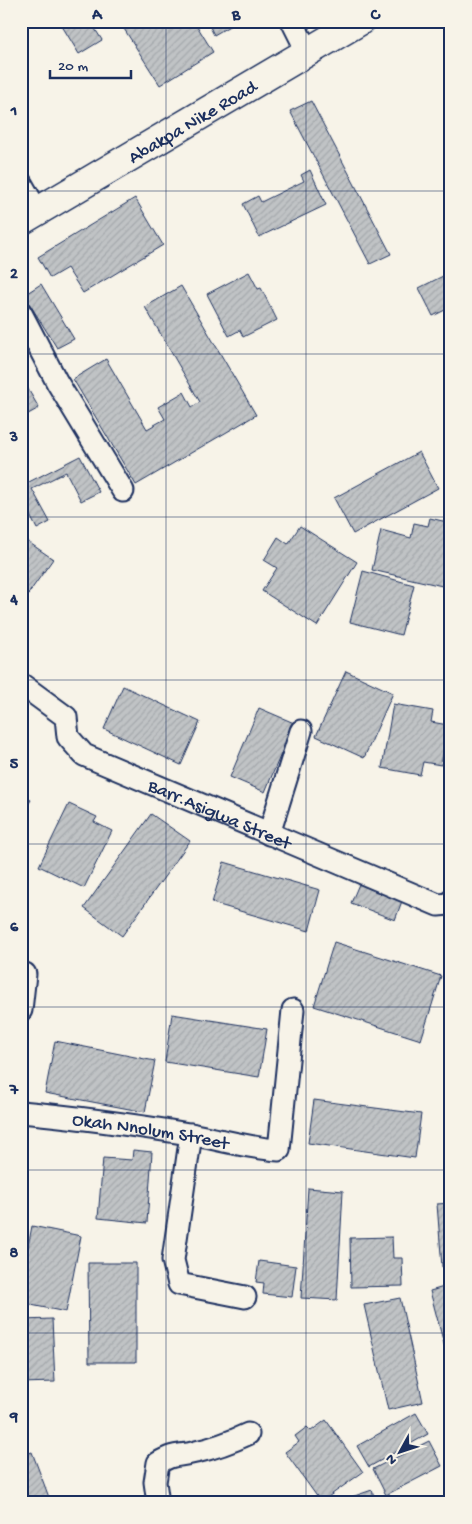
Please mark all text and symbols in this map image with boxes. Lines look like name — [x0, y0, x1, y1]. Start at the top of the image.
text: A — [91, 7, 103, 26]
text: B — [231, 7, 241, 26]
text: C — [370, 7, 381, 26]
scale bar — [50, 48, 131, 80]
text: 20 m — [58, 58, 88, 76]
street label: Abakpa Nike Road — [125, 76, 263, 170]
text: 1 — [10, 103, 17, 122]
text: 2 — [10, 266, 18, 285]
text: 3 — [9, 429, 18, 448]
text: 4 — [9, 592, 18, 611]
text: 5 — [10, 756, 19, 775]
street label: Barr.Asigwa Street — [143, 775, 296, 857]
text: 6 — [10, 919, 19, 938]
text: 7 — [9, 1082, 19, 1101]
street label: Okah Nnolum Street — [71, 1109, 233, 1157]
text: 8 — [10, 1245, 19, 1264]
text: 9 — [9, 1409, 18, 1428]
north arrow — [374, 1426, 424, 1476]
text: N — [383, 1450, 401, 1468]

